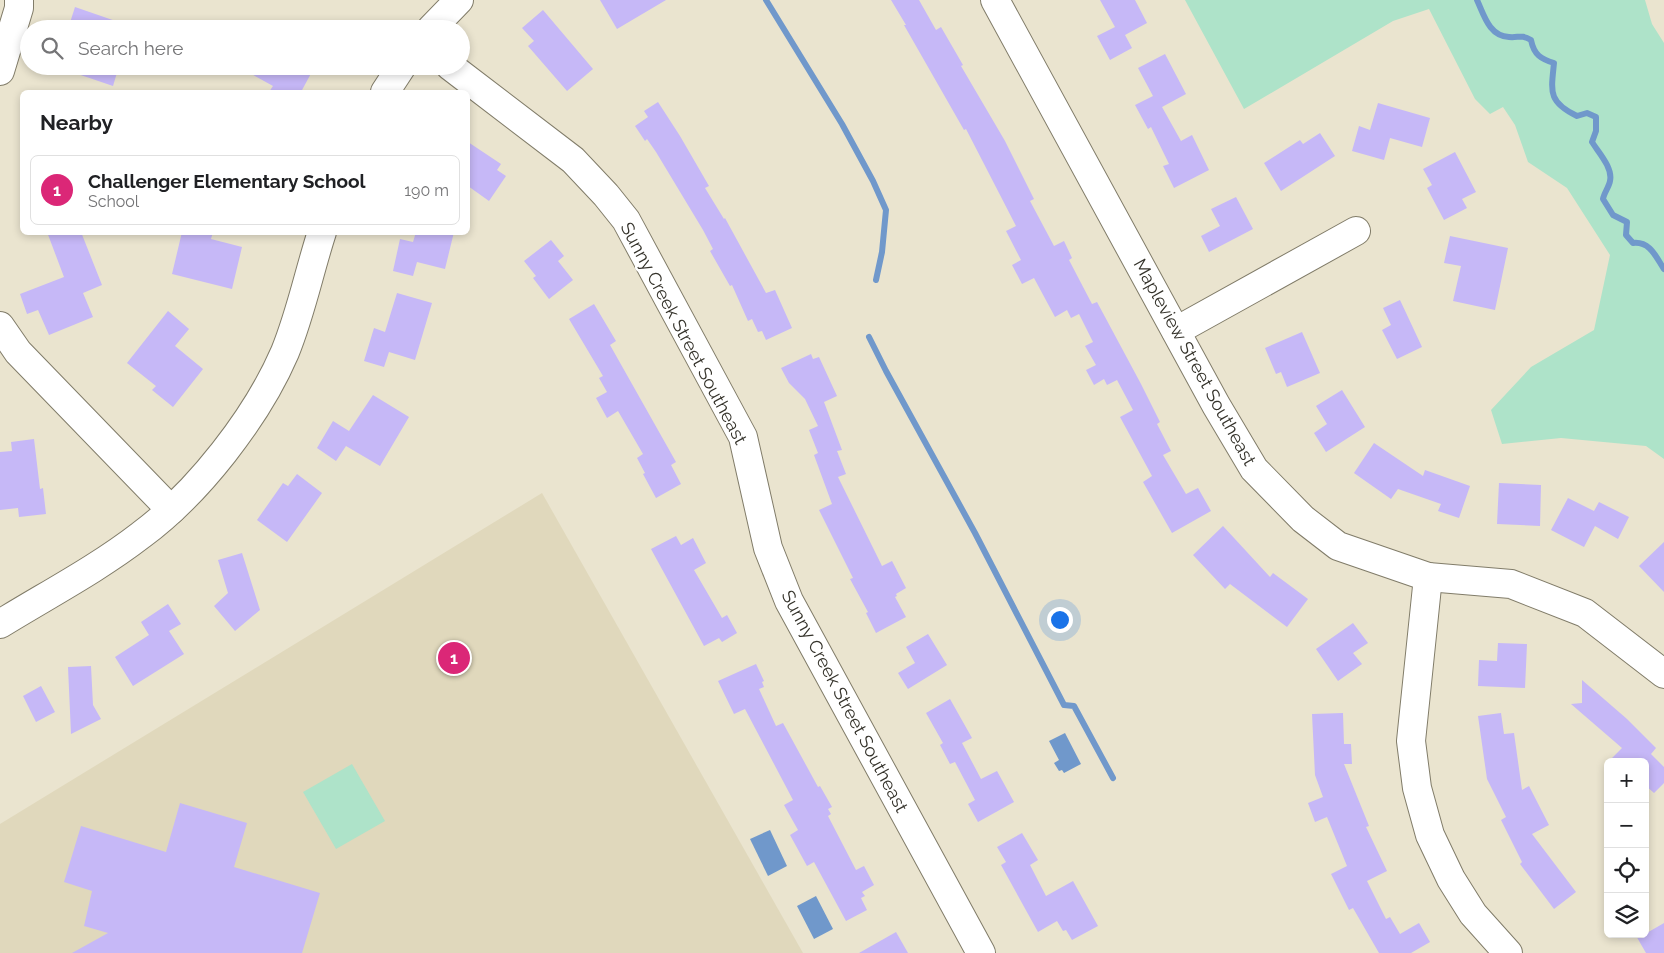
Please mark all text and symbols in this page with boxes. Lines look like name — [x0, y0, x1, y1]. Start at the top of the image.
search box — [20, 20, 470, 75]
icon: search — [38, 34, 66, 62]
text: Search here — [78, 37, 184, 59]
text: Nearby — [40, 110, 113, 135]
text: Challenger Elementary School — [88, 170, 366, 192]
text: 1 — [53, 181, 61, 200]
text: 190 m — [404, 181, 449, 200]
text: School — [88, 192, 139, 211]
street label: Sunny Creek Street Southeast — [616, 218, 752, 448]
street label: Mapleview Street Southeast — [1129, 255, 1261, 469]
street label: Sunny Creek Street Southeast — [777, 586, 913, 816]
your location — [1047, 607, 1073, 633]
pin: 1 — [438, 639, 470, 677]
map controls — [1604, 758, 1649, 938]
button: + — [1604, 758, 1649, 803]
button: − — [1604, 803, 1649, 848]
button: locate — [1604, 848, 1649, 893]
button: layers — [1604, 893, 1649, 938]

